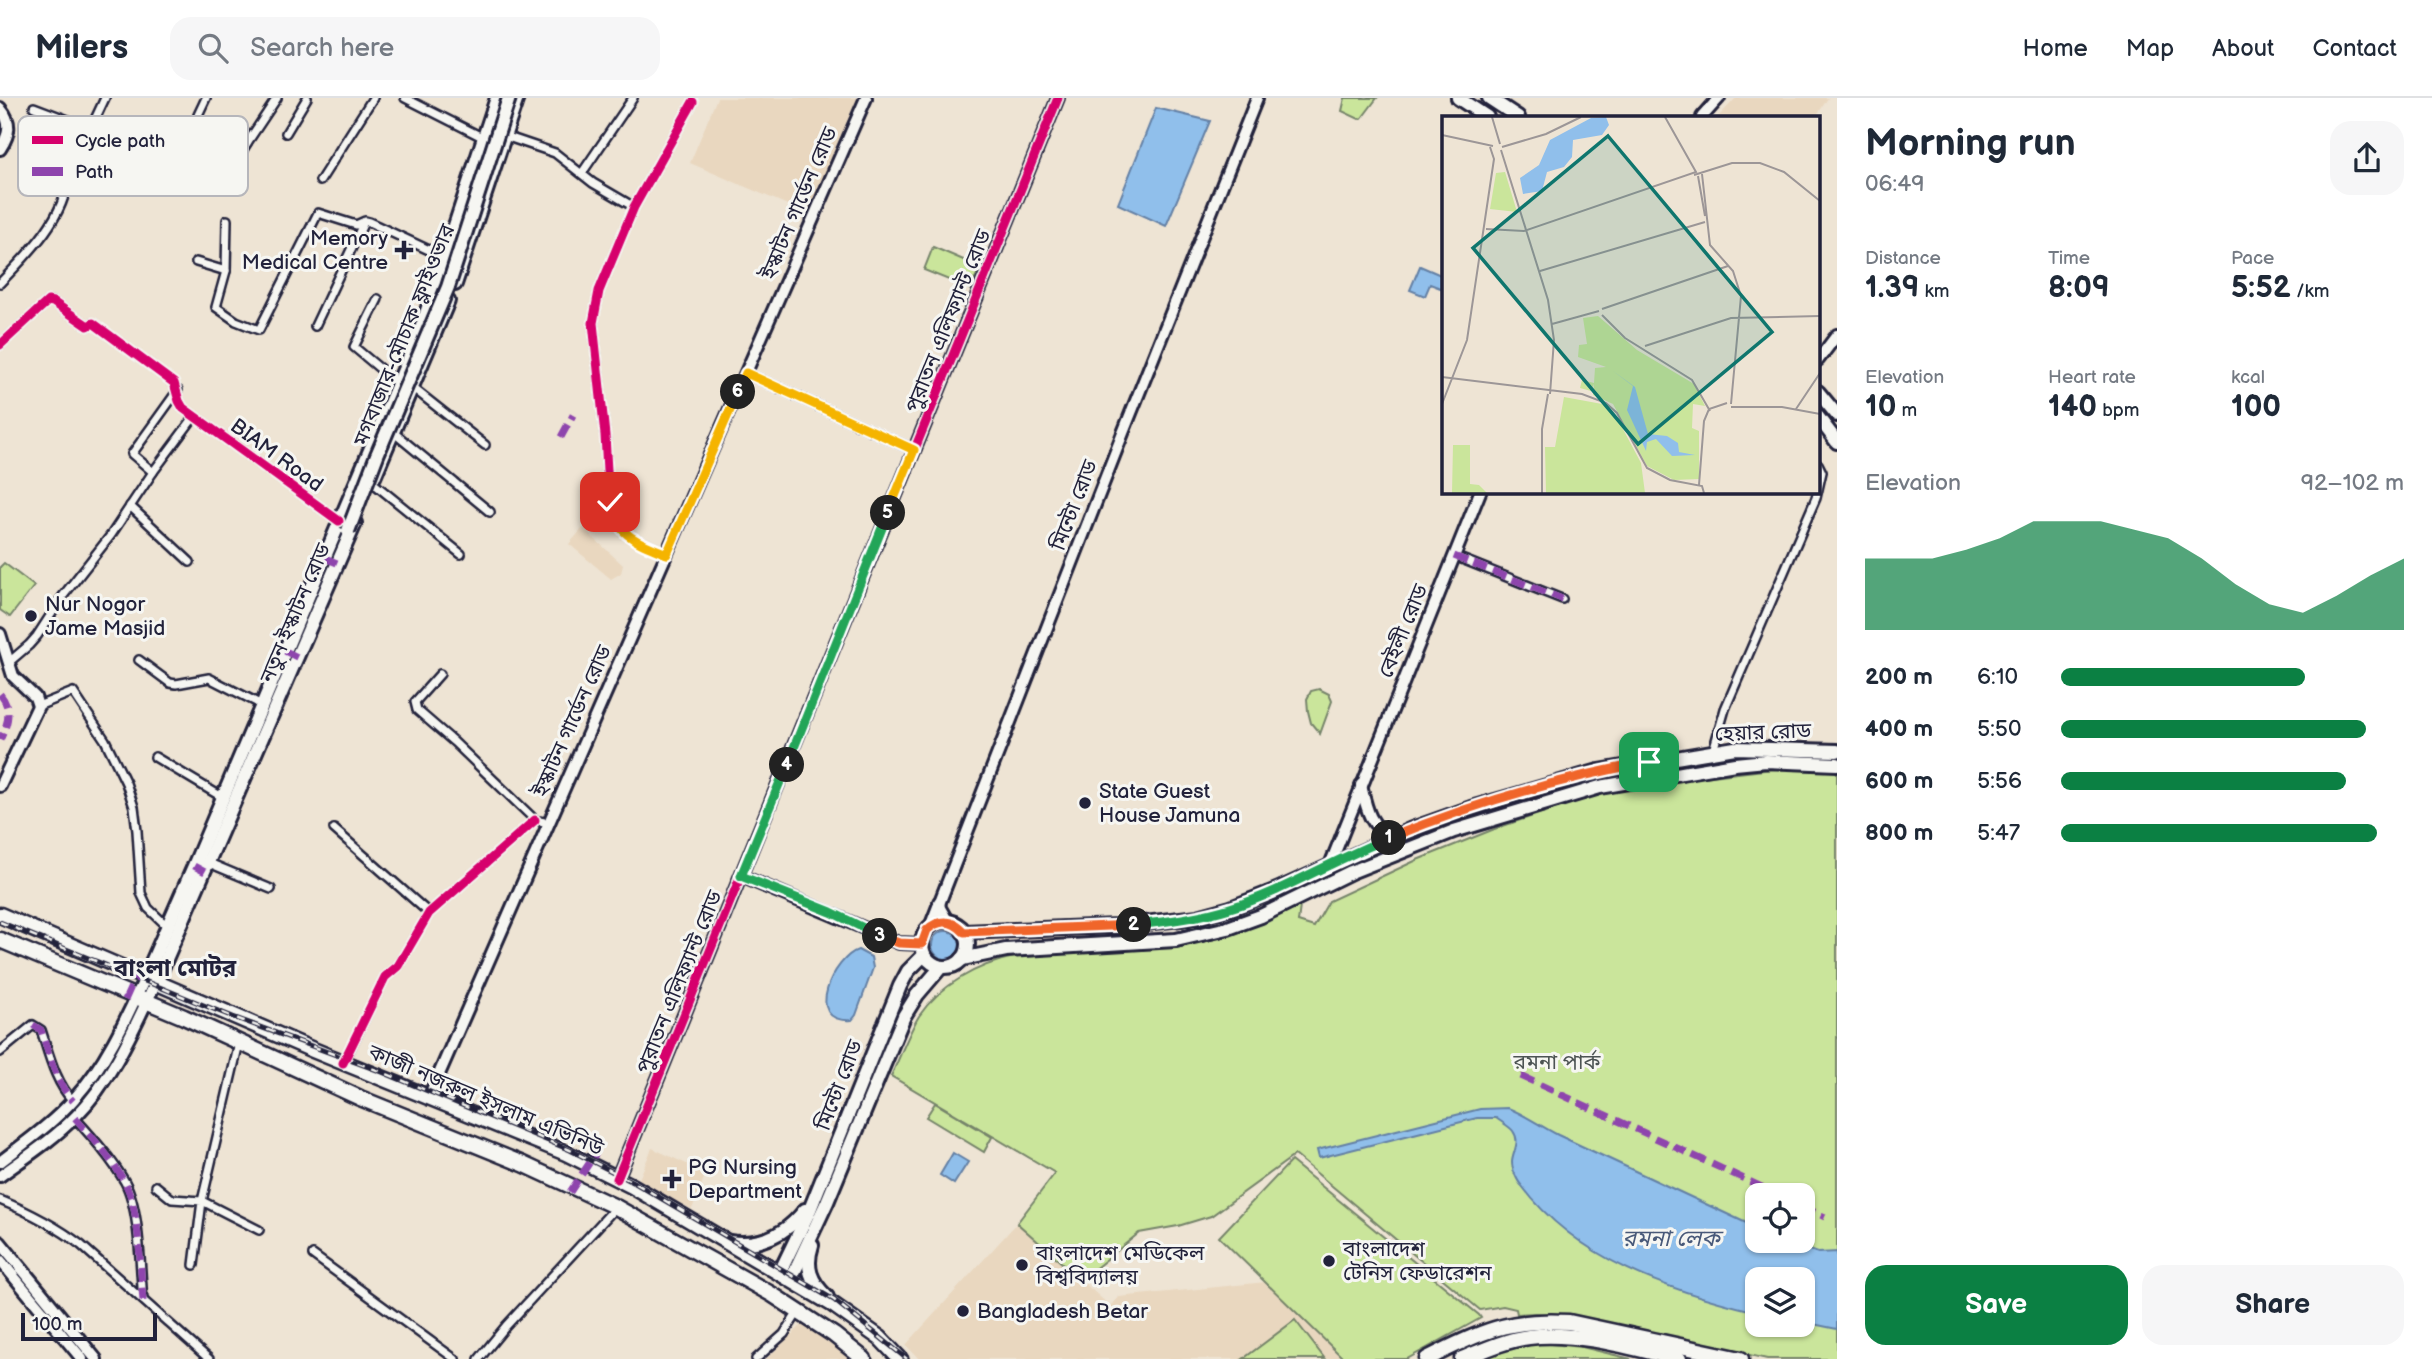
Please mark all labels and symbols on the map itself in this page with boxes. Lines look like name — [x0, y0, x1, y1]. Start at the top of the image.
legend — [18, 116, 248, 196]
inset map — [1442, 116, 1820, 494]
street label: ইস্কাটন গার্ডেন রোড — [755, 122, 843, 284]
text: Cycle path — [75, 130, 165, 153]
text: Path — [75, 161, 113, 184]
street label: মগবাজার-মৌচাক ফ্লাইওভার — [348, 220, 461, 451]
street label: পুরাতন এলিফ্যান্ট রোড — [900, 225, 997, 416]
place label: Memory Medical Centre — [242, 226, 389, 275]
marker: Memory Medical Centre — [394, 240, 414, 260]
pin: 6 — [720, 374, 756, 410]
street label: BIAM Road — [226, 413, 328, 497]
street label: মিন্টো রোড — [1045, 456, 1103, 555]
pin — [580, 472, 640, 532]
pin: 5 — [870, 496, 906, 530]
street label: নতুন ইস্কাটন রোড — [255, 539, 336, 687]
street label: বেইলী রোড — [1373, 580, 1434, 682]
place label: Nur Nogor Jame Masjid — [45, 592, 165, 641]
marker: Nur Nogor Jame Masjid — [23, 608, 39, 624]
street label: ইস্কাটন গার্ডেন রোড — [527, 640, 617, 802]
street label: হেয়ার রোড — [1714, 718, 1813, 747]
pin — [1619, 732, 1679, 792]
pin: 4 — [770, 748, 804, 782]
place label: State Guest House Jamuna — [1099, 779, 1240, 828]
marker: State Guest House Jamuna — [1077, 795, 1093, 811]
pin: 1 — [1372, 820, 1406, 856]
street label: পুরাতন এলিফ্যান্ট রোড — [631, 886, 728, 1077]
pin: 2 — [1116, 908, 1152, 942]
pin: 3 — [862, 918, 898, 954]
district label: বাংলা মোটর — [113, 954, 237, 983]
street label: মিন্টো রোড — [810, 1036, 868, 1135]
street label: কাজী নজরুল ইসলাম এভিনিউ — [364, 1039, 608, 1162]
park label: রমনা পার্ক — [1513, 1049, 1601, 1075]
place label: PG Nursing Department — [688, 1155, 802, 1204]
marker: PG Nursing Department — [662, 1169, 682, 1189]
water label: রমনা লেক — [1622, 1225, 1724, 1253]
place label: বাংলাদেশ টেনিস ফেডারেশন — [1342, 1237, 1492, 1286]
place label: বাংলাদেশ মেডিকেল বিশ্ববিদ্যালয় — [1035, 1241, 1205, 1290]
marker: বাংলাদেশ টেনিস ফেডারেশন — [1321, 1253, 1337, 1269]
marker: বাংলাদেশ মেডিকেল বিশ্ববিদ্যালয় — [1014, 1257, 1030, 1273]
place label: Bangladesh Betar — [977, 1299, 1148, 1324]
marker: Bangladesh Betar — [955, 1303, 971, 1319]
scale bar — [21, 1310, 158, 1342]

